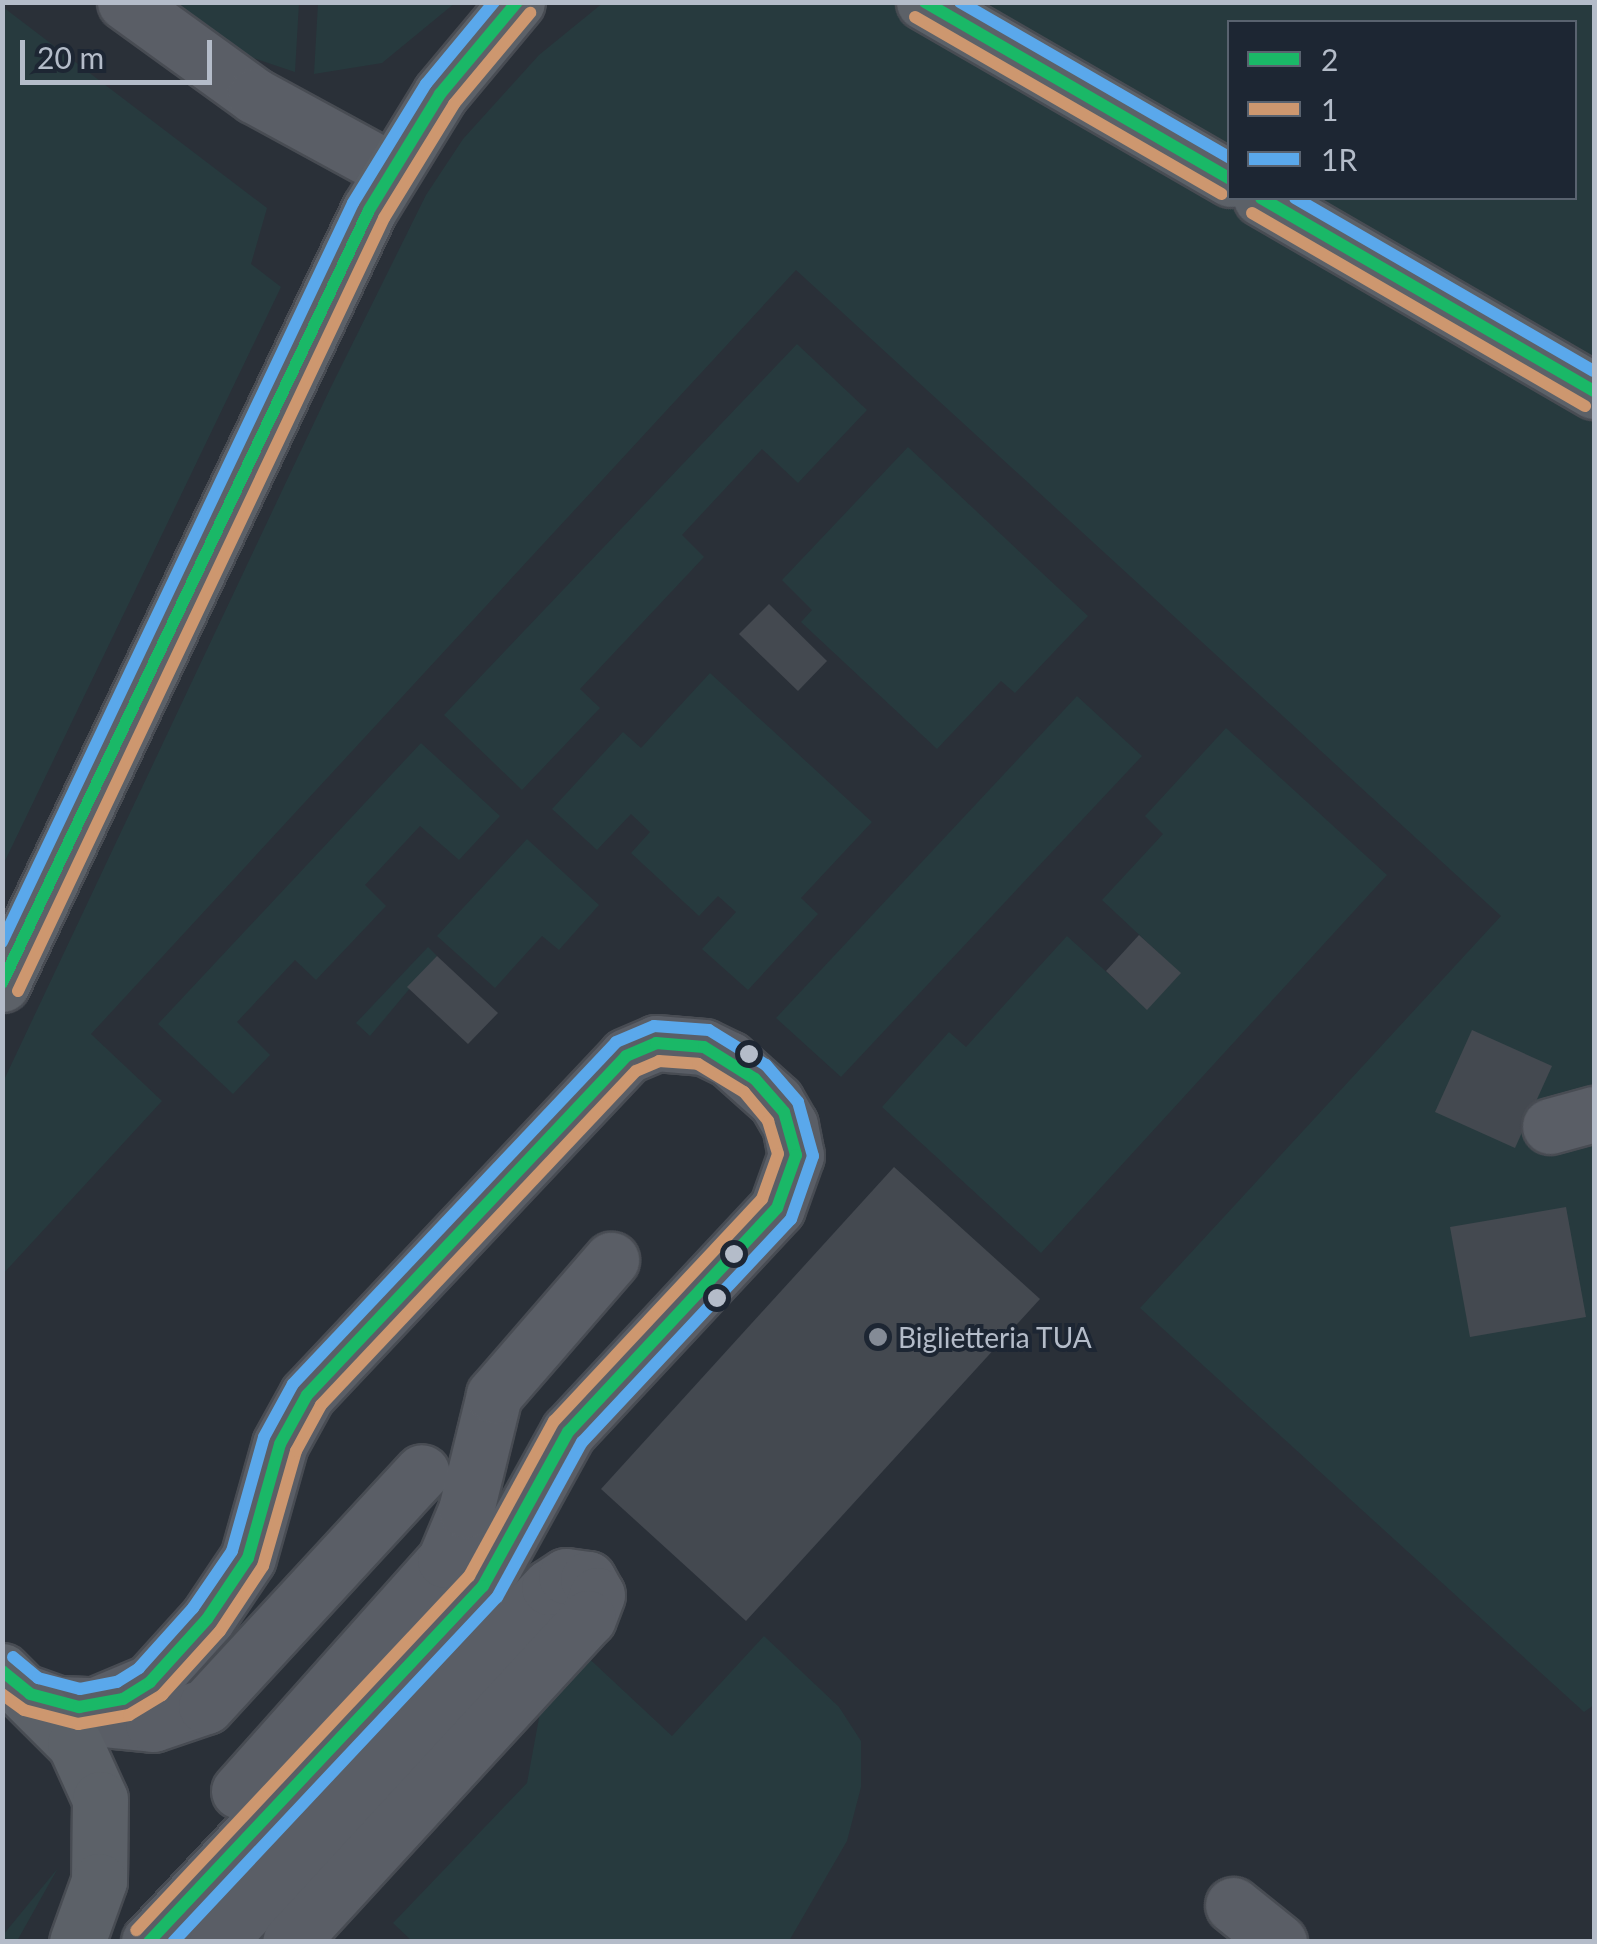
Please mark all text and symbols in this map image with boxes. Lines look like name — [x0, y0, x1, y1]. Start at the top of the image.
scale bar — [25, 20, 218, 82]
legend — [1227, 20, 1577, 200]
text: 20 m — [37, 39, 104, 75]
text: 2 — [1321, 41, 1338, 77]
text: 1 — [1321, 91, 1338, 127]
text: 1R — [1321, 141, 1357, 177]
unlabelled marker — [739, 1044, 759, 1064]
unlabelled marker — [724, 1244, 744, 1264]
unlabelled marker — [707, 1288, 727, 1308]
place label: Biglietteria TUA — [898, 1320, 1093, 1354]
marker: Biglietteria TUA — [867, 1326, 889, 1348]

